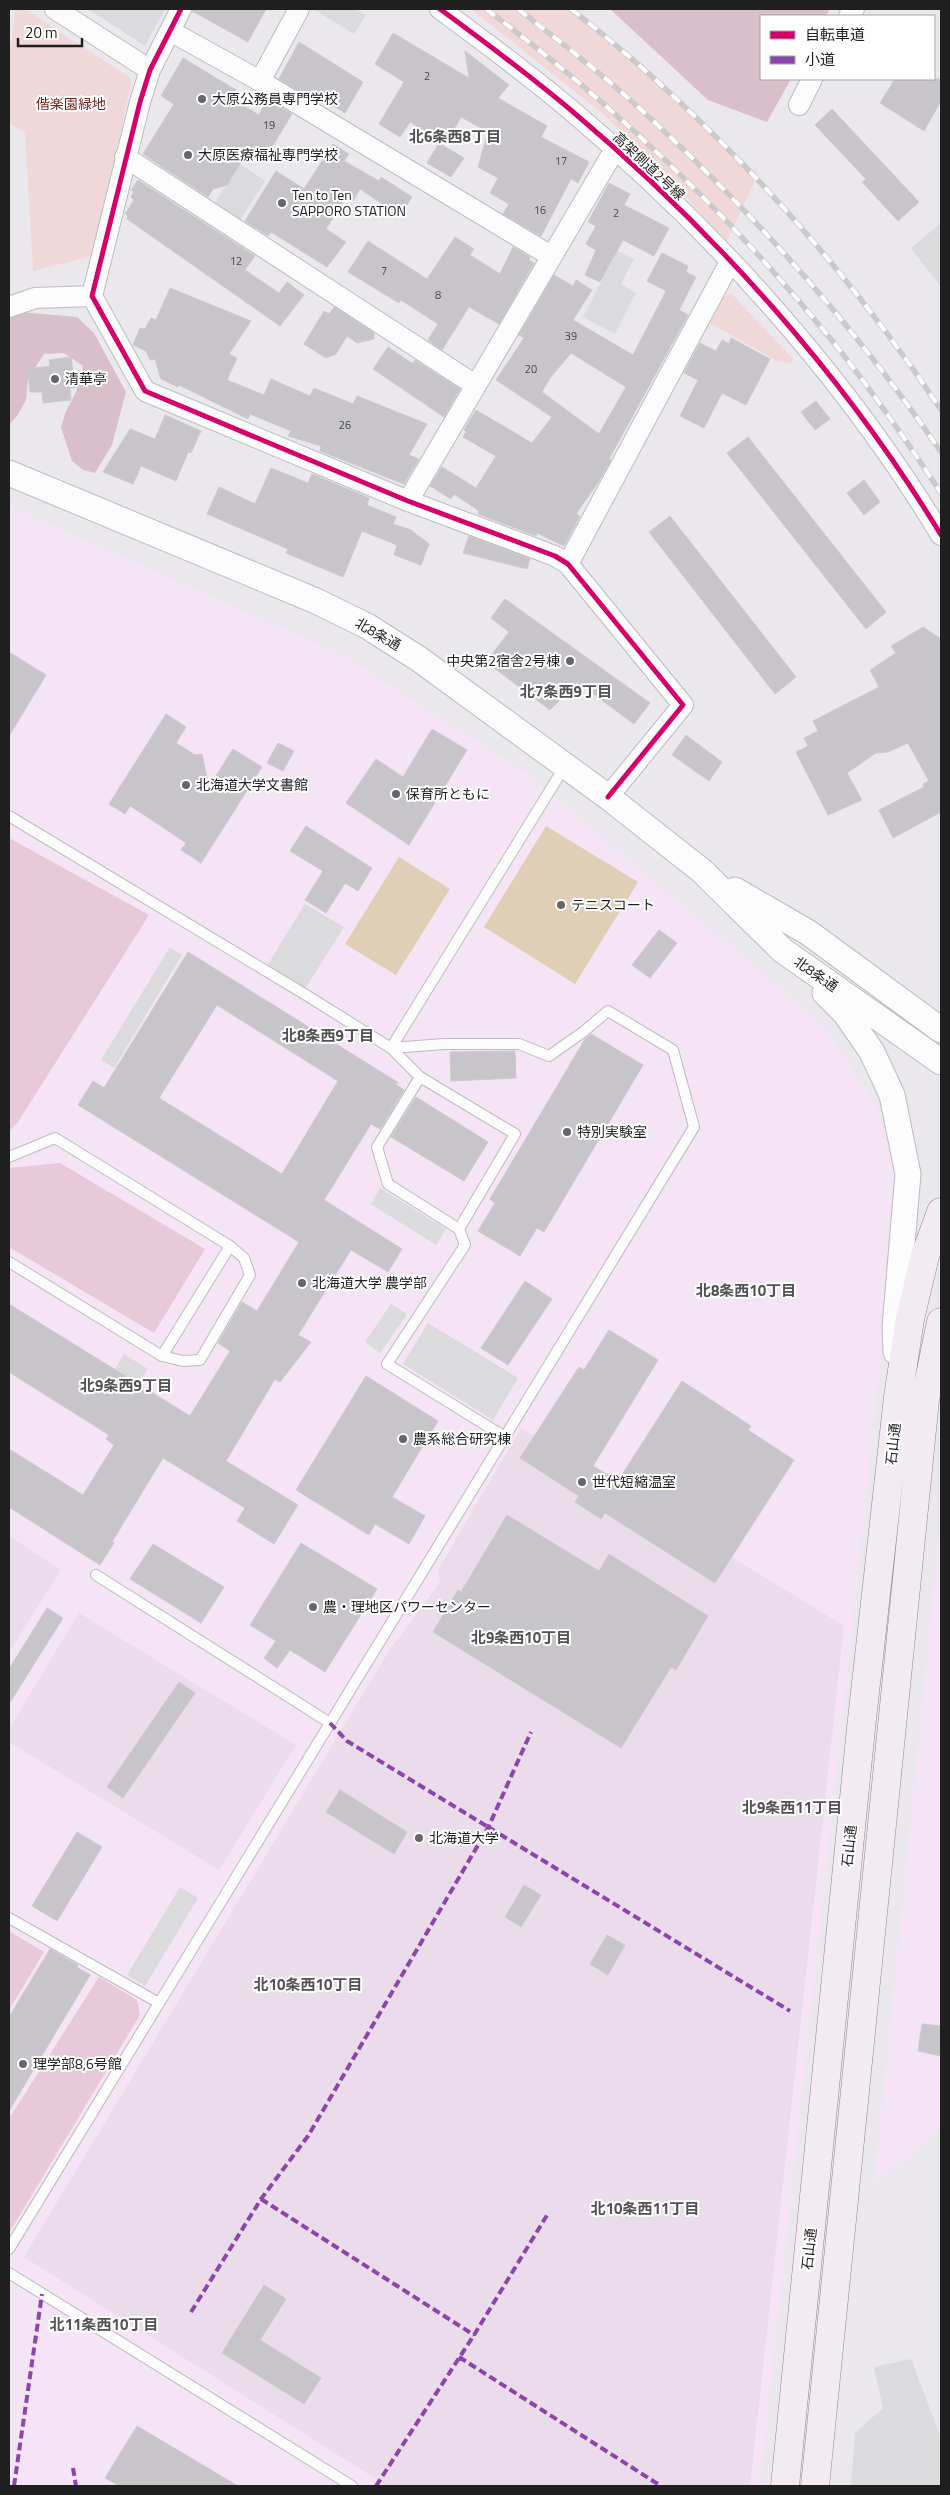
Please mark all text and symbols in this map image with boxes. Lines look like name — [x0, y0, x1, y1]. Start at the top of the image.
scale bar — [18, 15, 81, 47]
legend — [760, 15, 935, 80]
text: 20 m — [25, 21, 58, 44]
text: 自転車道 — [805, 23, 865, 46]
text: 小道 — [805, 48, 835, 71]
house number: 2 — [424, 68, 430, 84]
place label: 大原公務員専門学校 — [212, 88, 338, 109]
park label: 偕楽園緑地 — [36, 93, 106, 114]
marker: 大原公務員専門学校 — [196, 93, 208, 105]
house number: 19 — [263, 117, 275, 133]
district label: 北6条西8丁目 — [409, 125, 501, 148]
street label: 高架側道2号線 — [609, 127, 690, 205]
place label: 大原医療福祉専門学校 — [198, 144, 338, 165]
marker: 大原医療福祉専門学校 — [182, 149, 194, 161]
house number: 17 — [555, 153, 567, 169]
place label: Ten to Ten SAPPORO STATION — [292, 184, 406, 221]
marker: Ten to Ten SAPPORO STATION — [276, 197, 288, 209]
house number: 16 — [534, 202, 546, 218]
house number: 2 — [613, 205, 619, 221]
house number: 12 — [230, 253, 242, 269]
house number: 7 — [381, 263, 387, 279]
house number: 8 — [435, 287, 441, 303]
house number: 39 — [565, 328, 577, 344]
house number: 20 — [525, 361, 537, 377]
place label: 清華亭 — [65, 368, 107, 389]
marker: 清華亭 — [49, 373, 61, 385]
house number: 26 — [339, 417, 351, 433]
street label: 北8条通 — [351, 612, 405, 655]
place label: 中央第2宿舎2号棟 — [446, 650, 560, 671]
marker: 中央第2宿舎2号棟 — [564, 655, 576, 667]
district label: 北7条西9丁目 — [520, 680, 612, 703]
place label: 北海道大学文書館 — [196, 774, 308, 795]
marker: 北海道大学文書館 — [180, 779, 192, 791]
place label: 保育所ともに — [406, 783, 490, 804]
marker: 保育所ともに — [390, 788, 402, 800]
place label: テニスコート — [571, 894, 655, 915]
marker: テニスコート — [555, 899, 567, 911]
street label: 北8条通 — [790, 951, 843, 996]
district label: 北8条西9丁目 — [282, 1024, 374, 1047]
place label: 特別実験室 — [577, 1121, 647, 1142]
marker: 特別実験室 — [561, 1126, 573, 1138]
place label: 北海道大学 農学部 — [312, 1272, 427, 1293]
marker: 北海道大学 農学部 — [296, 1277, 308, 1289]
district label: 北8条西10丁目 — [696, 1279, 796, 1302]
district label: 北9条西9丁目 — [80, 1374, 172, 1397]
street label: 石山通 — [880, 1422, 905, 1466]
place label: 農系総合研究棟 — [413, 1428, 511, 1449]
marker: 農系総合研究棟 — [397, 1433, 409, 1445]
place label: 世代短縮温室 — [592, 1471, 676, 1492]
marker: 世代短縮温室 — [576, 1476, 588, 1488]
place label: 農・理地区パワーセンター — [323, 1596, 491, 1617]
marker: 農・理地区パワーセンター — [307, 1601, 319, 1613]
district label: 北9条西10丁目 — [471, 1626, 571, 1649]
district label: 北9条西11丁目 — [742, 1796, 842, 1819]
street label: 石山通 — [836, 1824, 861, 1868]
place label: 北海道大学 — [429, 1827, 499, 1848]
marker: 北海道大学 — [413, 1832, 425, 1844]
district label: 北10条西10丁目 — [254, 1973, 362, 1996]
place label: 理学部8,6号館 — [33, 2053, 122, 2074]
marker: 理学部8,6号館 — [17, 2058, 29, 2070]
district label: 北10条西11丁目 — [591, 2197, 699, 2220]
street label: 石山通 — [796, 2227, 821, 2271]
district label: 北11条西10丁目 — [50, 2313, 158, 2336]

